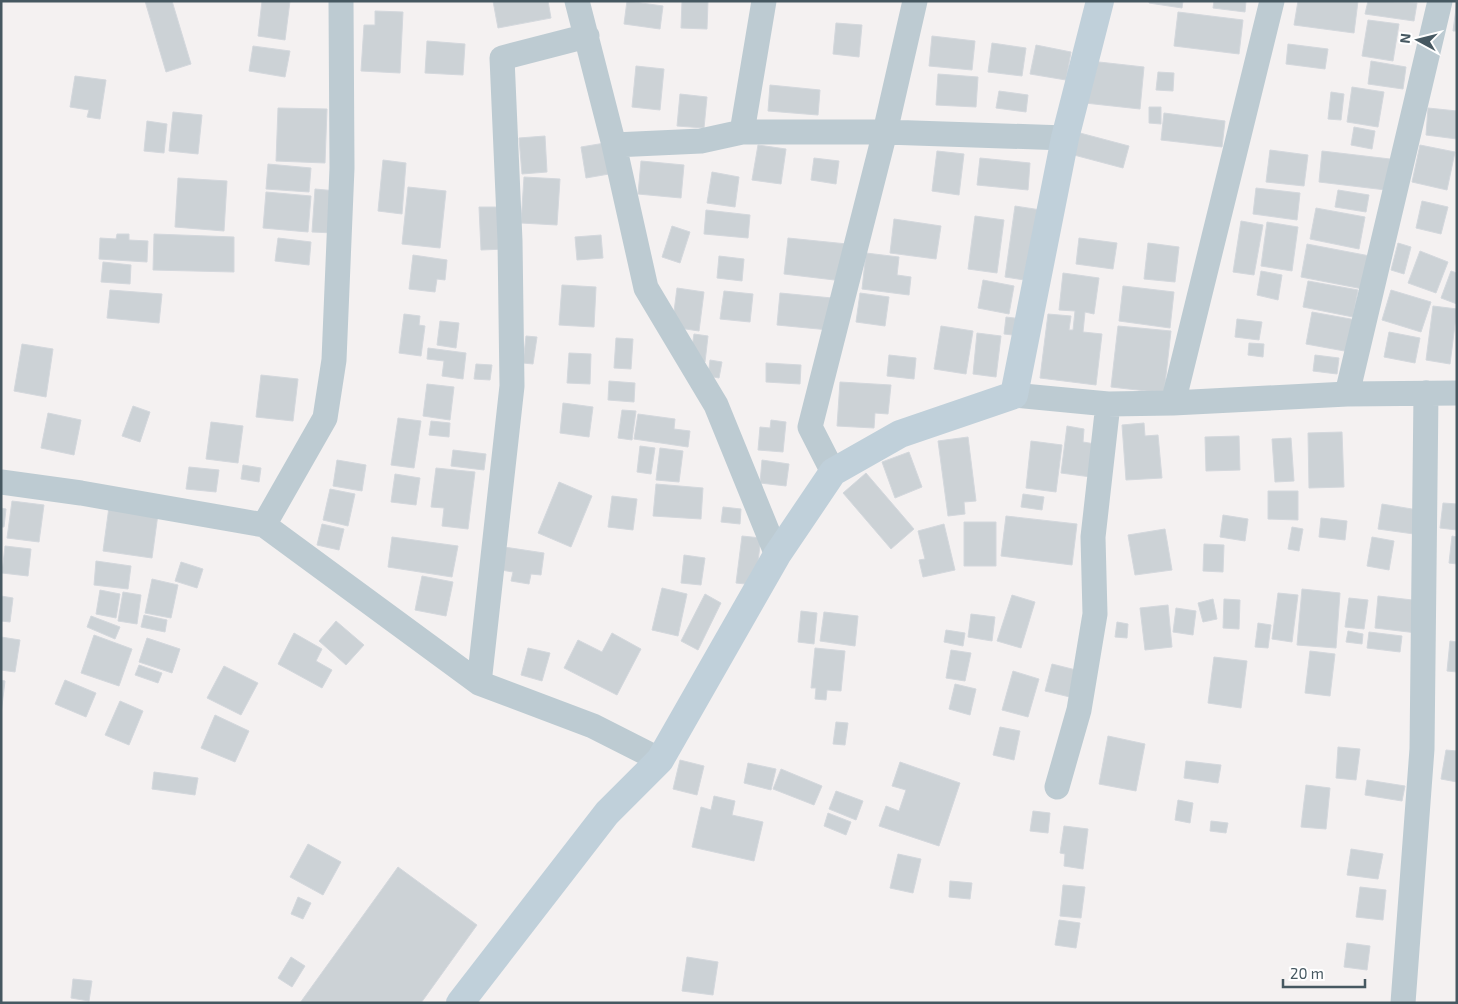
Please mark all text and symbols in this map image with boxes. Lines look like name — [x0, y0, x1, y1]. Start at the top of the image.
north arrow — [1393, 15, 1443, 65]
text: N — [1396, 32, 1414, 44]
scale bar — [1283, 956, 1366, 988]
text: 20 m — [1290, 964, 1324, 982]

